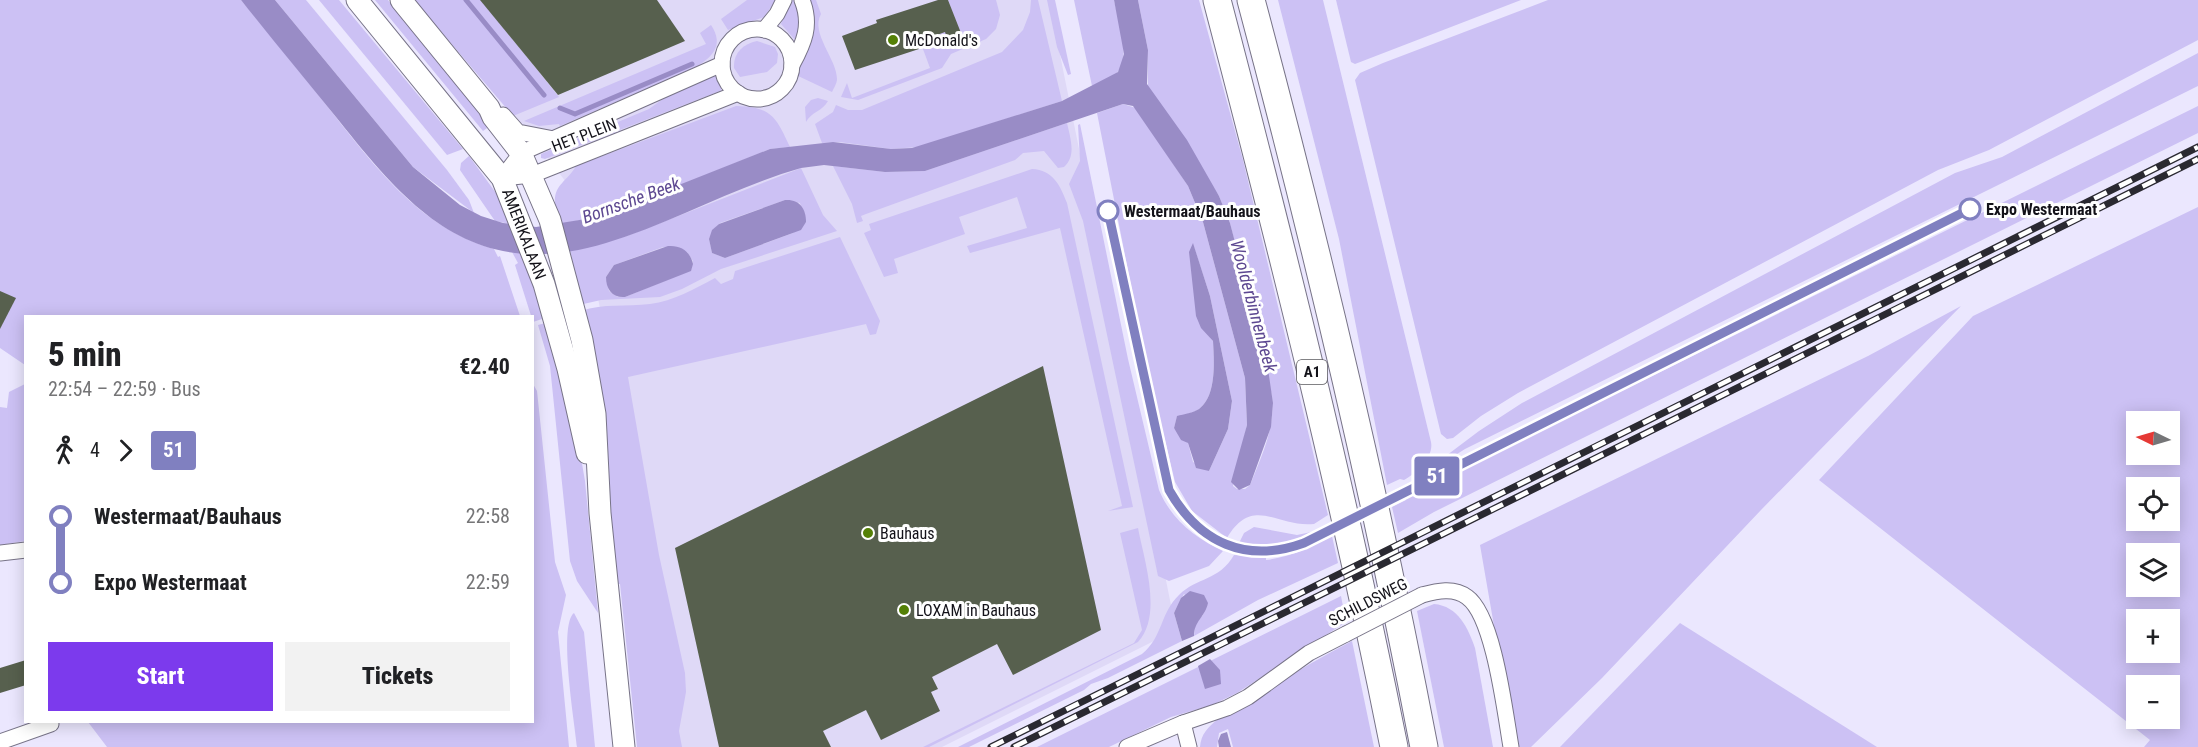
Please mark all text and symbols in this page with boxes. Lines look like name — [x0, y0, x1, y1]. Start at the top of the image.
place label: McDonald's — [905, 31, 978, 50]
marker: McDonald's — [886, 33, 900, 47]
street label: HET PLEIN — [549, 114, 619, 156]
water label: Bornsche Beek — [579, 172, 684, 227]
street label: AMERIKALAAN — [498, 186, 550, 282]
marker: Expo Westermaat — [1959, 198, 1981, 220]
marker: Westermaat/Bauhaus — [1097, 200, 1119, 222]
place label: Expo Westermaat — [1986, 200, 2097, 219]
place label: Westermaat/Bauhaus — [1124, 202, 1261, 221]
water label: Woolderbinnenbeek — [1226, 238, 1282, 375]
text: 5 min — [48, 335, 122, 374]
text: €2.40 — [459, 354, 510, 379]
road number: A1 — [1297, 360, 1327, 384]
text: 22:54 – 22:59 · Bus — [48, 377, 201, 401]
north arrow — [2126, 411, 2180, 465]
map controls — [2126, 411, 2180, 729]
icon: walk — [48, 434, 81, 467]
icon: forward — [109, 434, 142, 467]
text: 4 — [90, 438, 100, 462]
text: 51 — [163, 438, 184, 462]
line badge: 51 — [1410, 456, 1464, 496]
text: 51 — [1426, 464, 1448, 488]
button: locate — [2126, 477, 2180, 531]
text: Westermaat/Bauhaus — [94, 504, 282, 529]
text: 22:58 — [466, 504, 510, 528]
place label: Bauhaus — [880, 524, 935, 543]
marker: Bauhaus — [861, 526, 875, 540]
button: layers — [2126, 543, 2180, 597]
text: Expo Westermaat — [94, 570, 247, 595]
text: 22:59 — [466, 570, 510, 594]
street label: SCHILDSWEG — [1325, 574, 1411, 630]
place label: LOXAM in Bauhaus — [916, 601, 1036, 620]
marker: LOXAM in Bauhaus — [897, 603, 911, 617]
button: + — [2126, 609, 2180, 663]
button: Start — [48, 642, 273, 711]
button: Tickets — [285, 642, 510, 711]
button: − — [2126, 675, 2180, 729]

